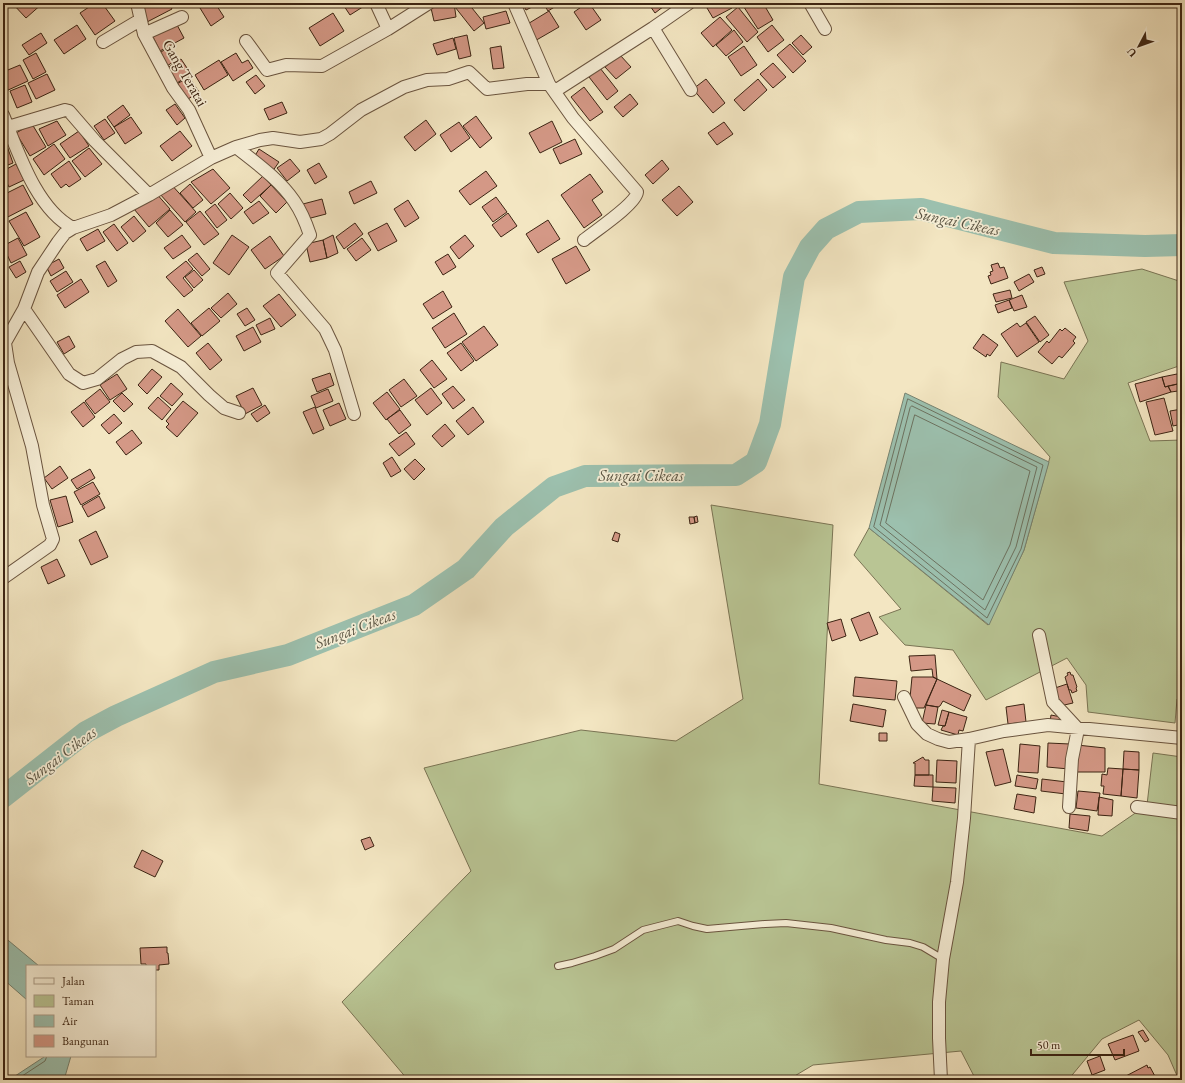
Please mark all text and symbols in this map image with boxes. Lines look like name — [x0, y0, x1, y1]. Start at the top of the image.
north arrow — [1119, 26, 1159, 66]
street label: Gang Teratai — [159, 36, 212, 110]
text: U — [1123, 44, 1139, 60]
water label: Sungai Cikeas — [913, 202, 1002, 241]
water label: Sungai Cikeas — [598, 465, 684, 486]
water label: Sungai Cikeas — [311, 603, 399, 654]
water label: Sungai Cikeas — [19, 721, 101, 790]
legend — [26, 965, 156, 1057]
text: Jalan — [61, 973, 86, 989]
text: Taman — [62, 993, 95, 1009]
text: Air — [61, 1013, 77, 1029]
scale bar — [1031, 1031, 1124, 1057]
text: Bangunan — [62, 1033, 110, 1049]
text: 50 m — [1037, 1037, 1061, 1053]

